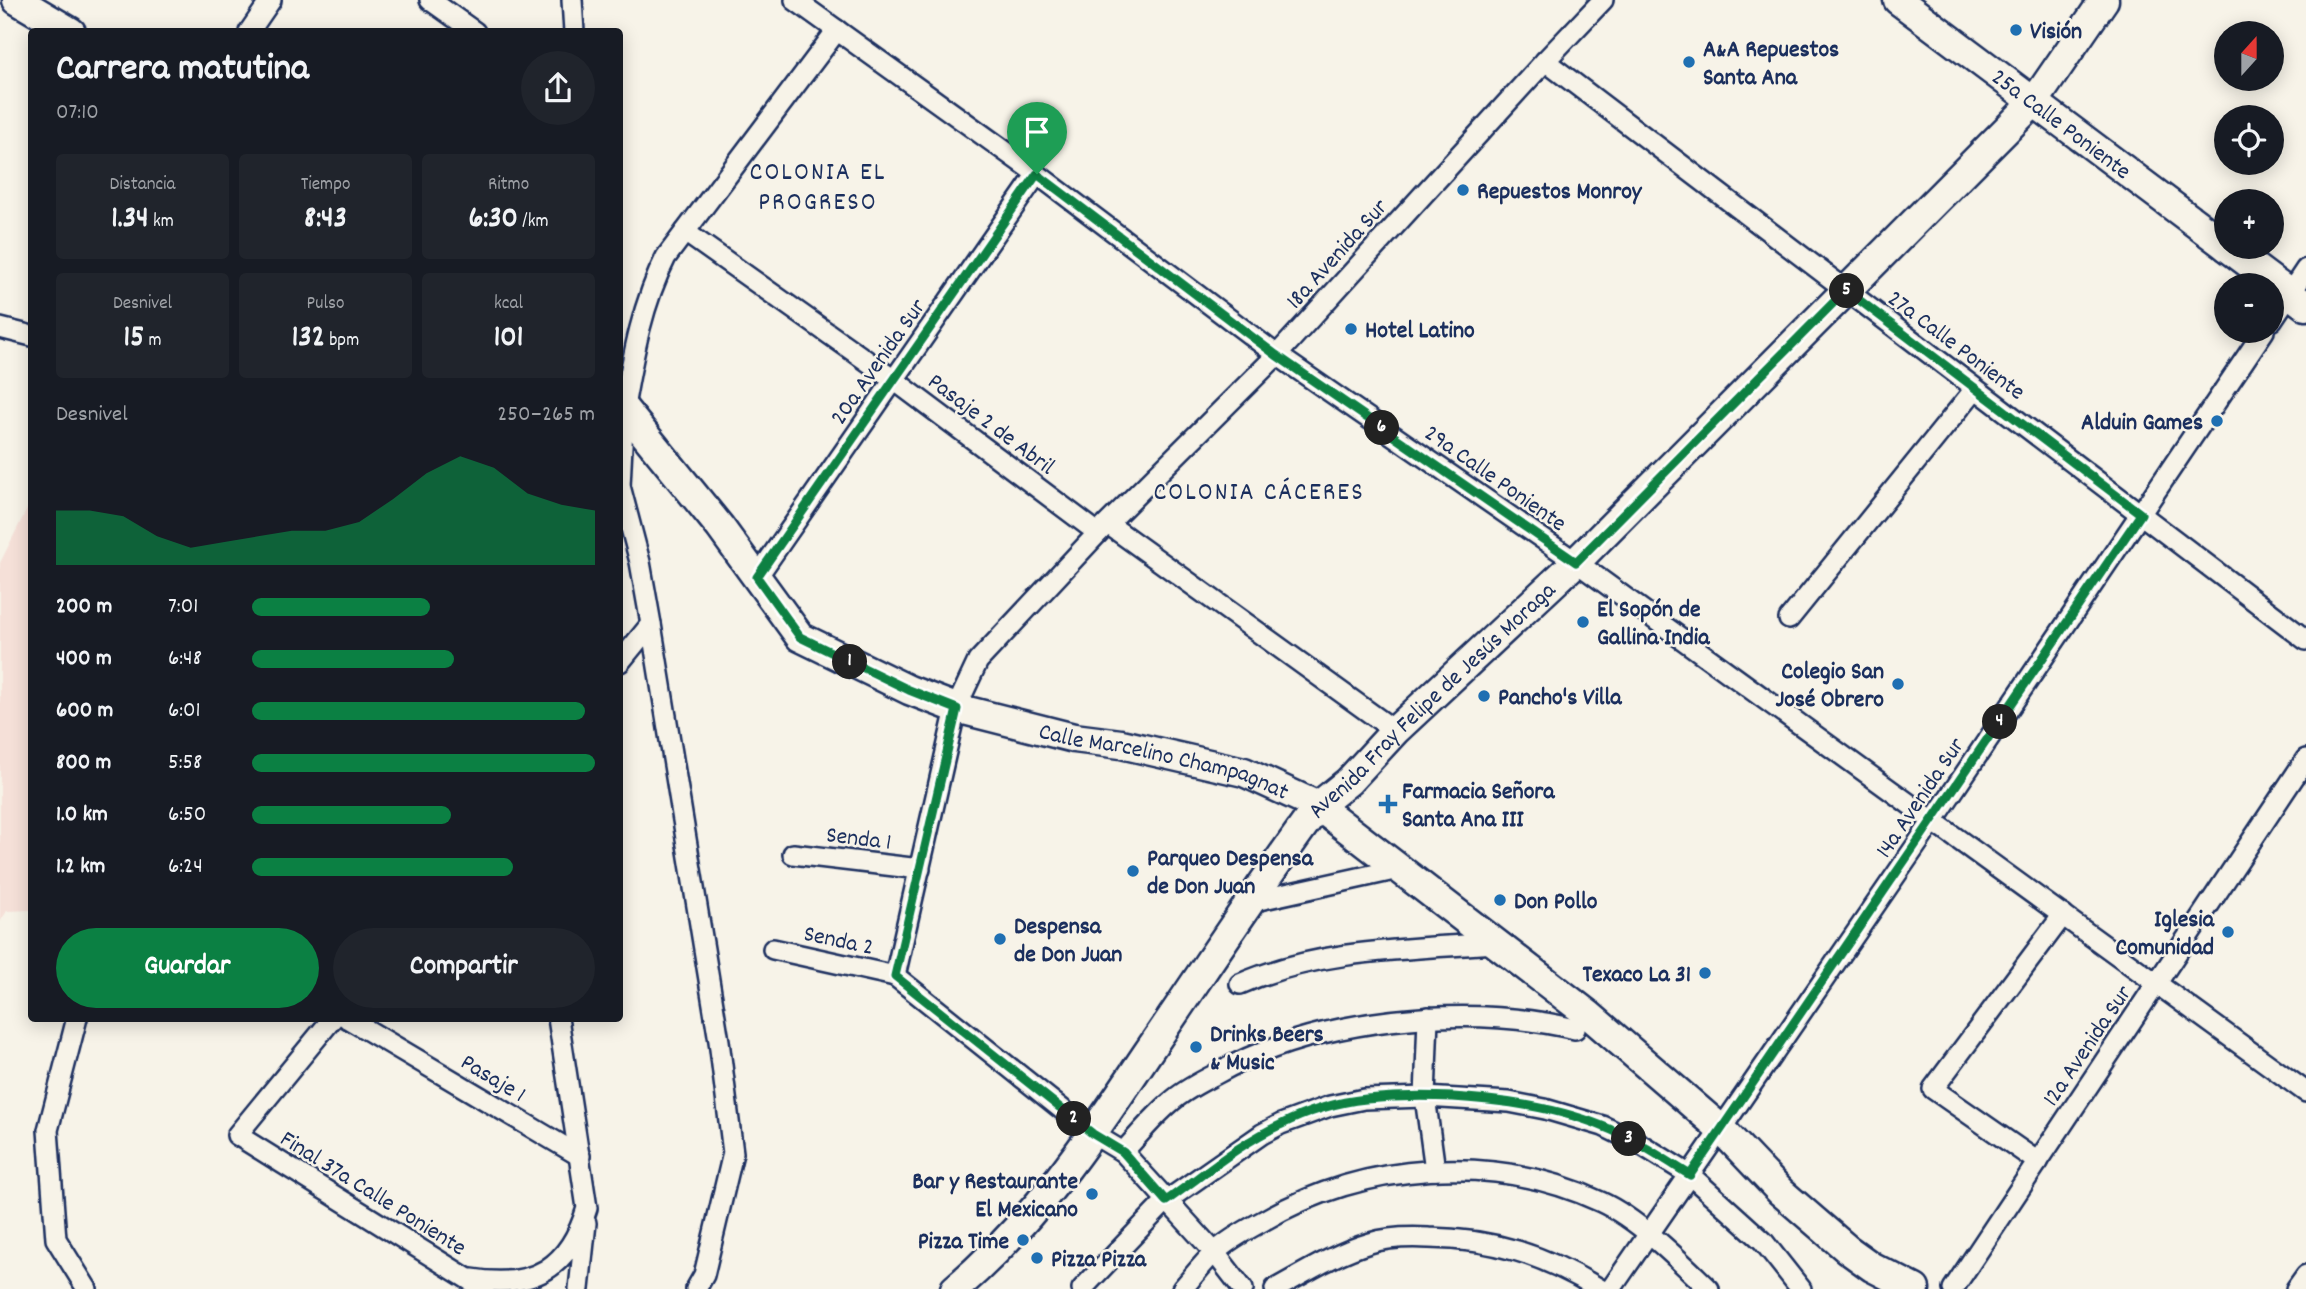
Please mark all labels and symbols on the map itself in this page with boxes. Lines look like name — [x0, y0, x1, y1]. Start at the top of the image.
place label: Visión — [2030, 16, 2082, 50]
north arrow — [2214, 21, 2284, 91]
marker: Visión — [2008, 22, 2024, 38]
place label: A&A Repuestos Santa Ana — [1703, 34, 1839, 96]
marker: A&A Repuestos Santa Ana — [1681, 54, 1697, 70]
street label: 25a Calle Poniente — [1983, 62, 2137, 189]
pin — [1007, 102, 1067, 174]
district label: COLONIA EL PROGRESO — [750, 155, 886, 222]
place label: Repuestos Monroy — [1477, 176, 1643, 210]
marker: Repuestos Monroy — [1455, 182, 1471, 198]
street label: 18a Avenida Sur — [1279, 192, 1397, 318]
pin: 5 — [1829, 274, 1864, 308]
street label: 27a Calle Poniente — [1879, 283, 2031, 410]
street label: 20a Avenida Sur — [823, 293, 936, 433]
place label: Hotel Latino — [1365, 315, 1475, 349]
marker: Hotel Latino — [1343, 321, 1359, 337]
street label: Pasaje 2 de Abril — [919, 366, 1061, 485]
place label: Alduin Games — [2081, 407, 2203, 441]
pin: 6 — [1364, 410, 1400, 446]
marker: Alduin Games — [2209, 413, 2225, 429]
street label: 29a Calle Poniente — [1416, 418, 1572, 541]
district label: COLONIA CÁCERES — [1153, 475, 1365, 512]
street label: Avenida Fray Felipe de Jesús Moraga — [1301, 575, 1565, 826]
place label: El Sopón de Gallina India — [1597, 594, 1710, 656]
marker: El Sopón de Gallina India — [1575, 614, 1591, 630]
pin: 1 — [832, 644, 868, 680]
place label: Colegio San José Obrero — [1775, 656, 1884, 718]
marker: Colegio San José Obrero — [1890, 676, 1906, 692]
place label: Pancho's Villa — [1498, 682, 1622, 716]
marker: Pancho's Villa — [1476, 688, 1492, 704]
pin: 4 — [1982, 704, 2018, 740]
street label: Calle Marcelino Champagnat — [1035, 716, 1294, 810]
street label: 14a Avenida Sur — [1869, 731, 1974, 866]
place label: Farmacia Señora Santa Ana III — [1402, 776, 1555, 838]
marker: Farmacia Señora Santa Ana III — [1380, 796, 1396, 812]
street label: Senda 1 — [824, 819, 893, 861]
place label: Parqueo Despensa de Don Juan — [1147, 843, 1314, 905]
marker: Parqueo Despensa de Don Juan — [1125, 863, 1141, 879]
place label: Don Pollo — [1514, 886, 1598, 920]
marker: Don Pollo — [1492, 892, 1508, 908]
place label: Iglesia Comunidad — [2115, 904, 2215, 966]
place label: Despensa de Don Juan — [1014, 911, 1122, 973]
street label: Senda 2 — [800, 918, 877, 966]
marker: Iglesia Comunidad — [2220, 924, 2236, 940]
marker: Despensa de Don Juan — [992, 931, 1008, 947]
place label: Texaco La 31 — [1582, 959, 1691, 993]
marker: Texaco La 31 — [1697, 965, 1713, 981]
street label: 12a Avenida Sur — [2035, 979, 2142, 1114]
place label: Drinks Beers & Music — [1210, 1019, 1324, 1081]
marker: Drinks Beers & Music — [1188, 1039, 1204, 1055]
street label: Pasaje 1 — [453, 1047, 532, 1112]
pin: 2 — [1056, 1102, 1092, 1136]
pin: 3 — [1612, 1122, 1646, 1156]
street label: Final 37a Calle Poniente — [273, 1123, 472, 1266]
place label: Bar y Restaurante El Mexicano — [912, 1166, 1078, 1228]
marker: Bar y Restaurante El Mexicano — [1084, 1186, 1100, 1202]
place label: Pizza Time — [918, 1226, 1009, 1260]
marker: Pizza Time — [1015, 1232, 1031, 1248]
place label: Pizza Pizza — [1051, 1244, 1147, 1278]
marker: Pizza Pizza — [1029, 1250, 1045, 1266]

